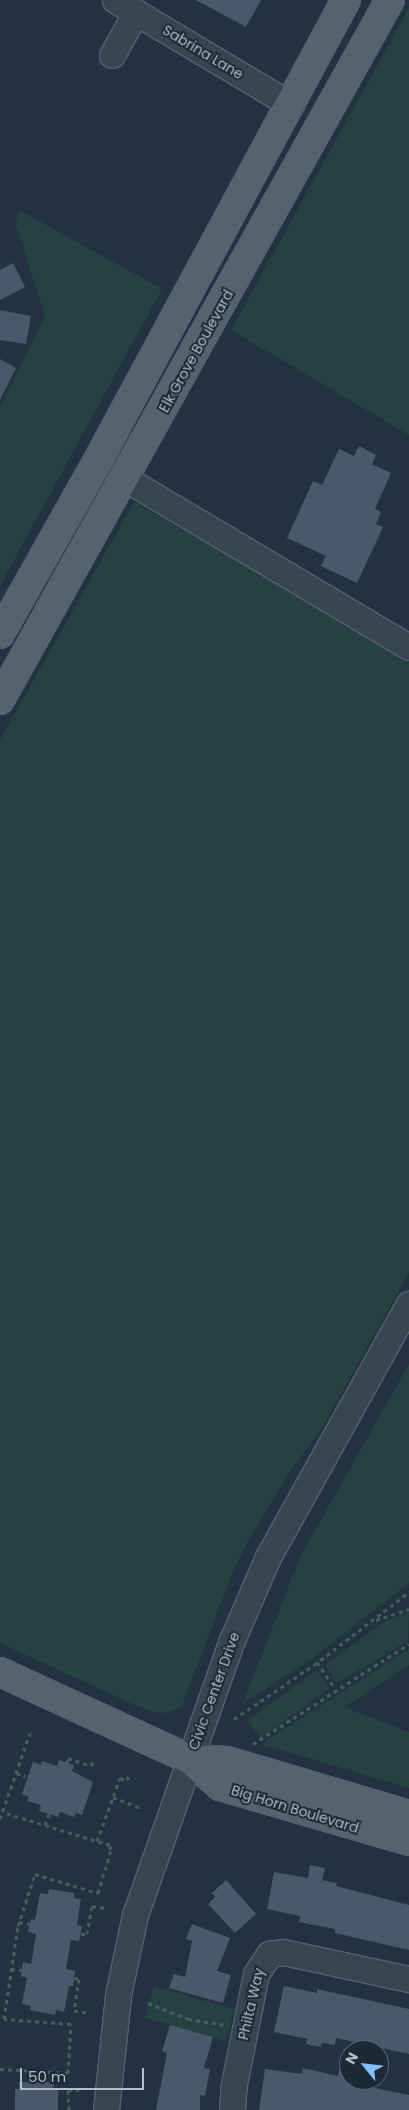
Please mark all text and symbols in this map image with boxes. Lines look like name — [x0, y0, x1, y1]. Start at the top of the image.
street label: Sabrina Lane — [160, 21, 246, 83]
street label: Elk Grove Boulevard — [155, 287, 237, 415]
street label: Civic Center Drive — [185, 1630, 243, 1752]
street label: Big Horn Boulevard — [229, 1782, 361, 1836]
street label: Philta Way — [235, 1966, 267, 2042]
north arrow — [339, 2040, 389, 2090]
text: N — [340, 2049, 363, 2068]
scale bar — [22, 2058, 146, 2090]
text: 50 m — [28, 2066, 66, 2087]

